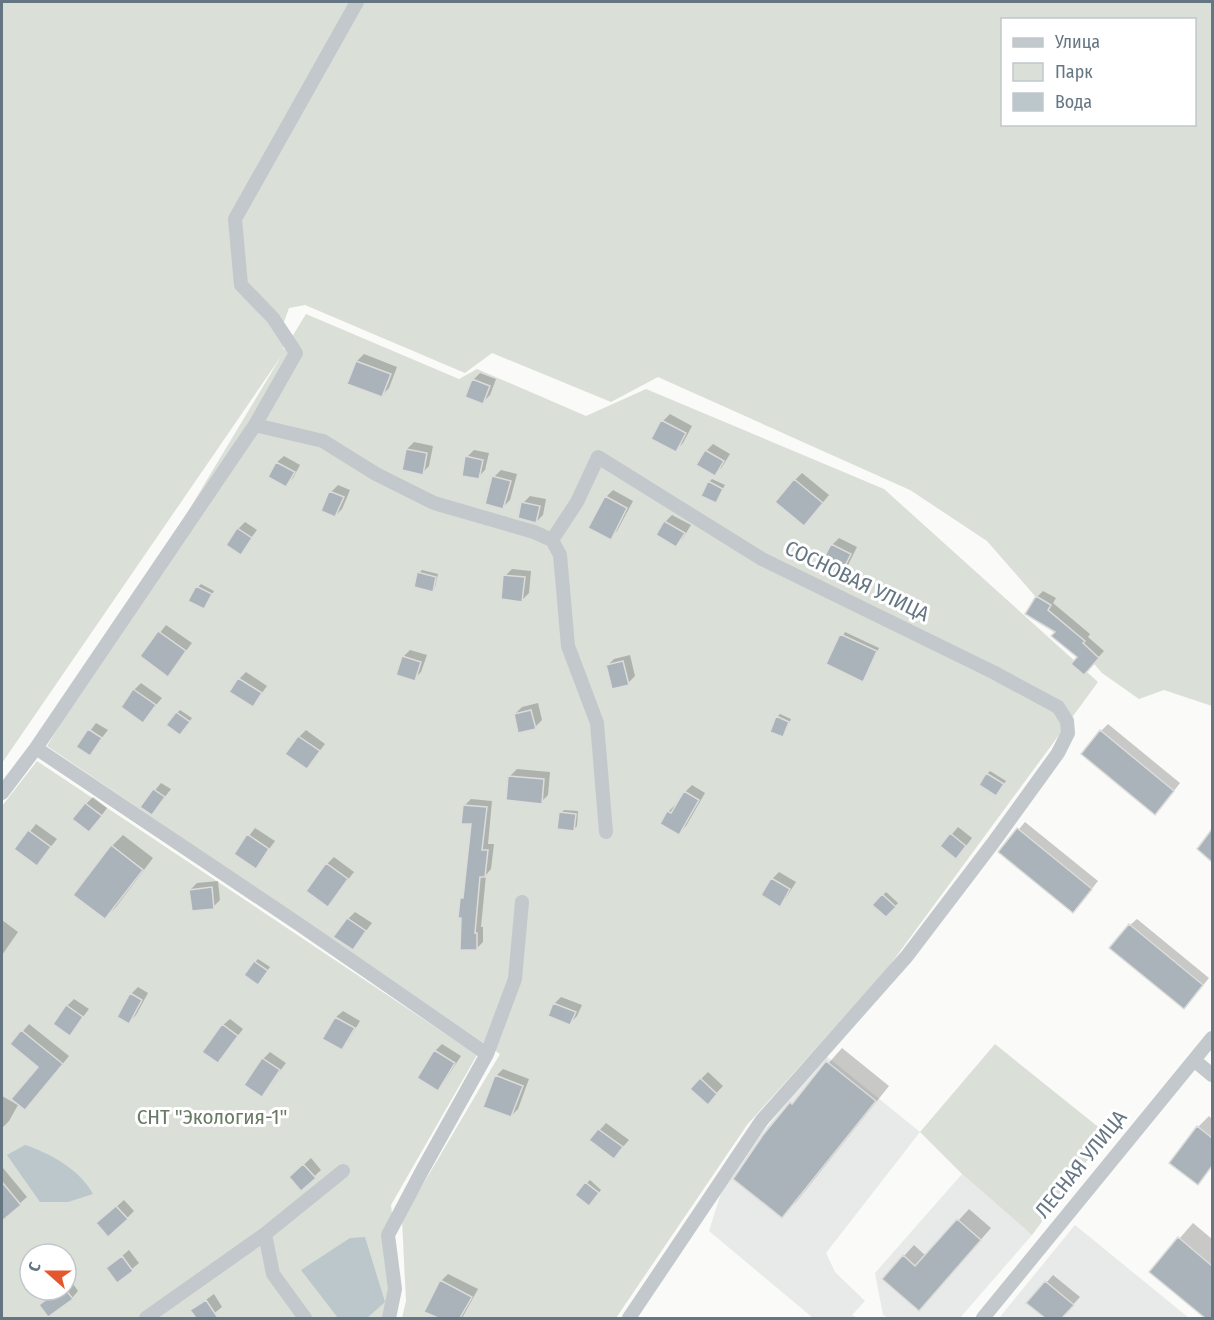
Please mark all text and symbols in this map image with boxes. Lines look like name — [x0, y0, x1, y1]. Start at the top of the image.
legend — [1001, 18, 1196, 126]
text: Улица — [1054, 31, 1100, 53]
text: Парк — [1055, 61, 1093, 83]
text: Вода — [1055, 91, 1092, 113]
street label: СОСНОВАЯ УЛИЦА — [781, 535, 933, 627]
park label: СНТ "Экология-1" — [137, 1104, 287, 1130]
street label: ЛЕСНАЯ УЛИЦА — [1030, 1105, 1132, 1223]
north arrow — [18, 1242, 78, 1302]
text: С — [24, 1259, 45, 1274]

